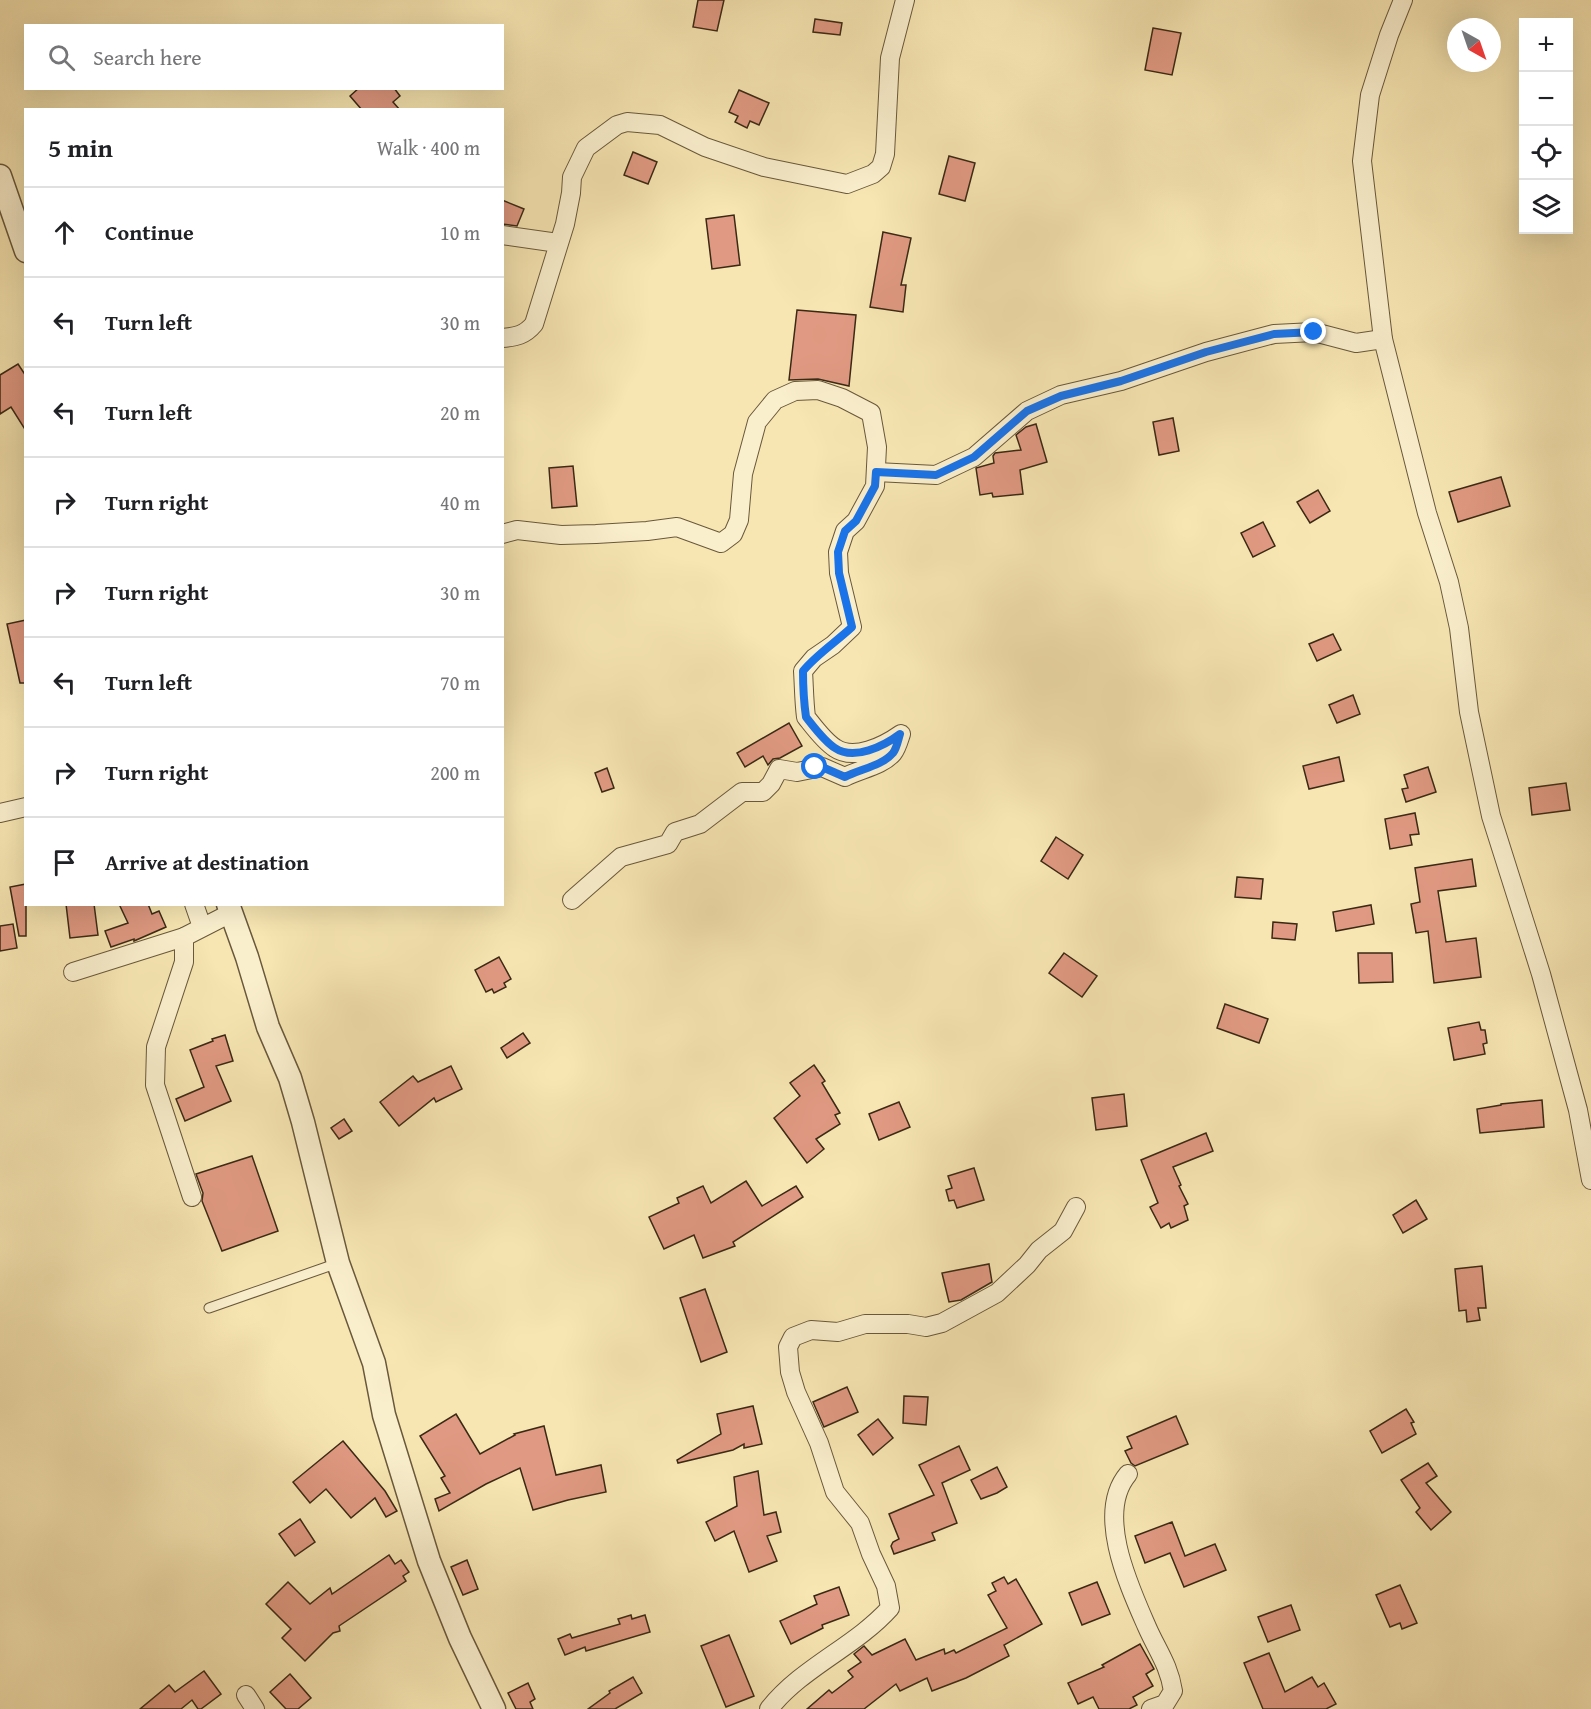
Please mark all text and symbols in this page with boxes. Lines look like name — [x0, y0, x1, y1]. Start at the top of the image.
north arrow — [1447, 18, 1501, 72]
map controls — [1519, 18, 1573, 234]
button: + — [1519, 18, 1573, 72]
search box — [24, 24, 504, 90]
icon: search — [45, 41, 78, 74]
text: Search here — [93, 41, 202, 73]
button: − — [1519, 72, 1573, 126]
button: locate — [1519, 126, 1573, 180]
text: 5 min — [48, 128, 113, 167]
text: Walk · 400 m — [377, 133, 480, 162]
button: layers — [1519, 180, 1573, 234]
icon: ahead — [48, 216, 81, 249]
text: Continue — [105, 216, 194, 248]
text: 10 m — [440, 218, 480, 247]
icon: left — [48, 306, 81, 339]
text: Turn left — [105, 306, 192, 338]
text: 30 m — [440, 308, 480, 337]
route end — [1300, 318, 1326, 344]
icon: left — [48, 396, 81, 429]
text: Turn left — [105, 396, 192, 428]
text: 20 m — [440, 398, 480, 427]
icon: right — [48, 486, 81, 519]
text: Turn right — [105, 486, 208, 518]
text: 40 m — [440, 488, 480, 517]
icon: right — [48, 576, 81, 609]
text: Turn right — [105, 576, 208, 608]
text: 30 m — [440, 578, 480, 607]
icon: left — [48, 666, 81, 699]
text: Turn left — [105, 666, 192, 698]
text: 70 m — [440, 668, 480, 697]
route start — [801, 753, 827, 779]
icon: right — [48, 756, 81, 789]
text: Turn right — [105, 756, 208, 788]
text: 200 m — [430, 758, 480, 787]
icon: arrive — [48, 846, 81, 879]
text: Arrive at destination — [105, 846, 309, 878]

